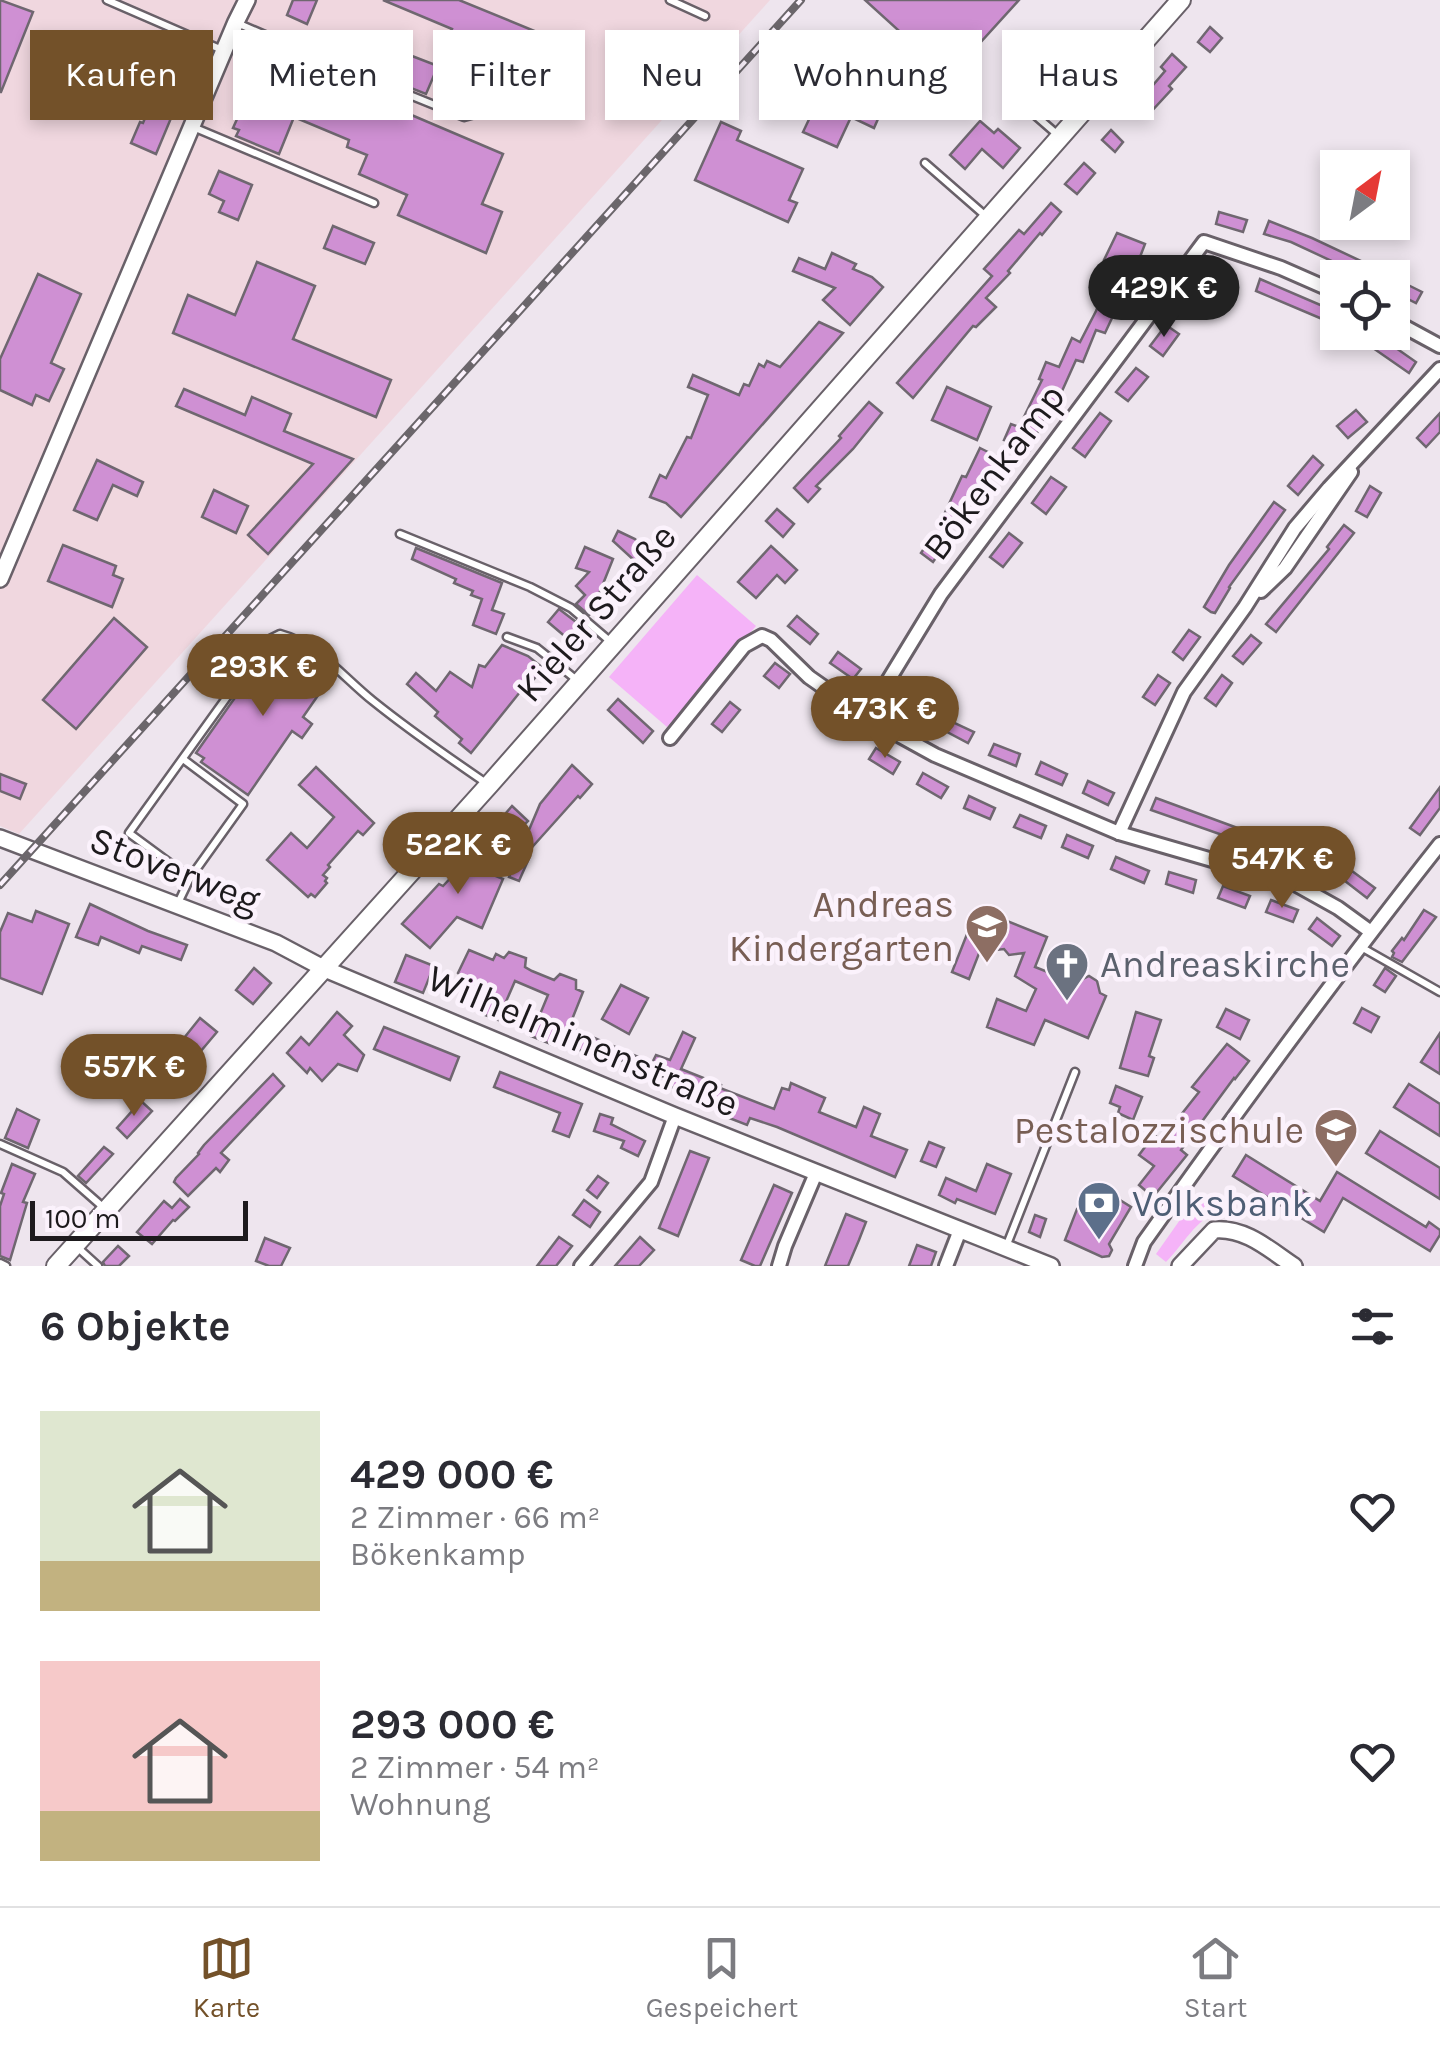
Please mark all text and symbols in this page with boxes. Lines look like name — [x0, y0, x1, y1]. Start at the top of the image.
chip: Kaufen — [30, 30, 213, 120]
chip: Mieten — [233, 30, 413, 120]
chip: Filter — [433, 30, 585, 120]
chip: Neu — [605, 30, 739, 120]
chip: Wohnung — [759, 30, 982, 120]
chip: Haus — [1002, 30, 1154, 120]
north arrow — [1320, 150, 1410, 240]
map controls — [1320, 150, 1410, 350]
pin: 429K € — [1083, 255, 1245, 340]
button: locate — [1320, 260, 1410, 350]
text: 429K € — [1110, 269, 1218, 306]
street label: Bökenkamp — [913, 375, 1075, 569]
street label: Kieler Straße — [506, 515, 686, 711]
pin: 293K € — [182, 634, 344, 719]
text: 293K € — [209, 648, 317, 685]
pin: 473K € — [804, 676, 966, 761]
text: 473K € — [833, 690, 937, 727]
pin: 522K € — [377, 812, 539, 897]
street label: Stoverweg — [83, 817, 267, 923]
text: 522K € — [405, 826, 511, 863]
pin: 547K € — [1201, 826, 1363, 911]
text: 547K € — [1231, 840, 1333, 877]
place label: Andreas Kindergarten — [729, 882, 954, 971]
school or university icon: Andreas Kindergarten — [964, 903, 1010, 964]
church icon: Andreaskirche — [1044, 941, 1090, 1002]
place label: Andreaskirche — [1100, 942, 1350, 987]
street label: Wilhelminenstraße — [421, 955, 745, 1127]
pin: 557K € — [53, 1034, 215, 1119]
text: 557K € — [83, 1048, 185, 1085]
school or university icon: Pestalozzischule — [1313, 1107, 1359, 1168]
place label: Pestalozzischule — [1014, 1108, 1304, 1153]
bank icon: Volksbank — [1076, 1180, 1122, 1241]
place label: Volksbank — [1132, 1181, 1313, 1226]
scale bar — [30, 1196, 248, 1240]
text: 100 m — [45, 1202, 120, 1235]
icon: filters — [1345, 1299, 1400, 1354]
text: 6 Objekte — [40, 1301, 231, 1351]
text: 429 000 € — [350, 1449, 554, 1499]
icon: home — [120, 1451, 240, 1571]
icon: heart — [1345, 1484, 1400, 1539]
text: 2 Zimmer · 66 m² — [350, 1499, 600, 1536]
text: Bökenkamp — [350, 1536, 525, 1573]
text: 293 000 € — [350, 1699, 555, 1749]
icon: home — [120, 1701, 240, 1821]
icon: heart — [1345, 1734, 1400, 1789]
text: 2 Zimmer · 54 m² — [350, 1749, 600, 1786]
text: Wohnung — [350, 1786, 490, 1823]
tab: Karte — [193, 1931, 260, 2024]
tab: Gespeichert — [646, 1931, 798, 2024]
tab: Start — [1184, 1931, 1247, 2024]

